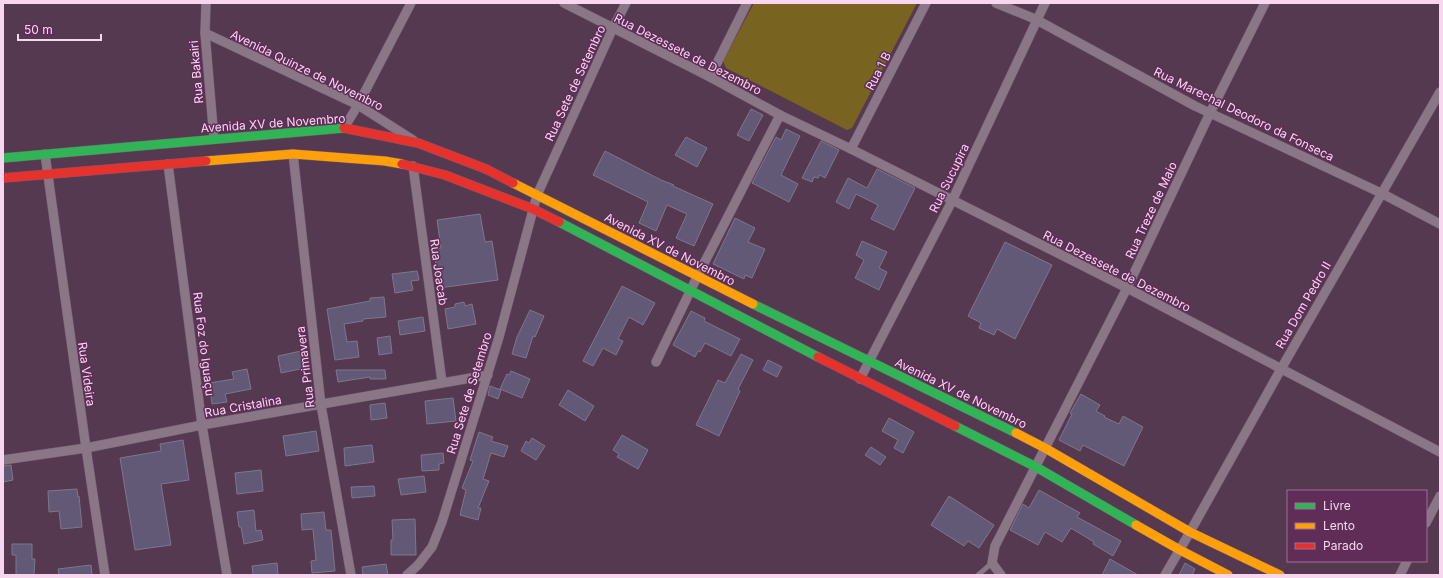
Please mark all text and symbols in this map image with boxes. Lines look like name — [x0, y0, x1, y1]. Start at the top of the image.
street label: Rua Dezessete de Dezembro — [612, 10, 764, 98]
scale bar — [18, 16, 101, 42]
text: 50 m — [24, 22, 53, 37]
street label: Rua Sete de Setembro — [541, 23, 609, 143]
street label: Avenida Quinze de Novembro — [228, 26, 386, 114]
street label: Rua Bakairi — [186, 40, 206, 104]
street label: Rua 1 B — [862, 49, 894, 93]
street label: Rua Marechal Deodoro da Fonseca — [1152, 64, 1336, 164]
street label: Avenida XV de Novembro — [200, 110, 346, 136]
street label: Rua Sucupira — [926, 141, 972, 215]
street label: Rua Treze de Maio — [1122, 159, 1180, 261]
street label: Avenida XV de Novembro — [602, 209, 738, 289]
street label: Rua Dezessete de Dezembro — [1041, 227, 1193, 315]
street label: Rua Joacab — [427, 238, 451, 306]
street label: Rua Dom Pedro II — [1272, 259, 1334, 351]
street label: Rua Foz do Iguaçu — [190, 291, 218, 397]
street label: Rua Primavera — [293, 325, 317, 409]
street label: Rua Sete de Setembro — [443, 330, 495, 456]
street label: Rua Videira — [75, 341, 99, 407]
street label: Avenida XV de Novembro — [893, 355, 1029, 431]
street label: Rua Cristalina — [203, 392, 283, 420]
legend — [1287, 490, 1427, 562]
text: Livre — [1323, 498, 1351, 513]
text: Lento — [1323, 518, 1355, 533]
text: Parado — [1323, 538, 1363, 553]

